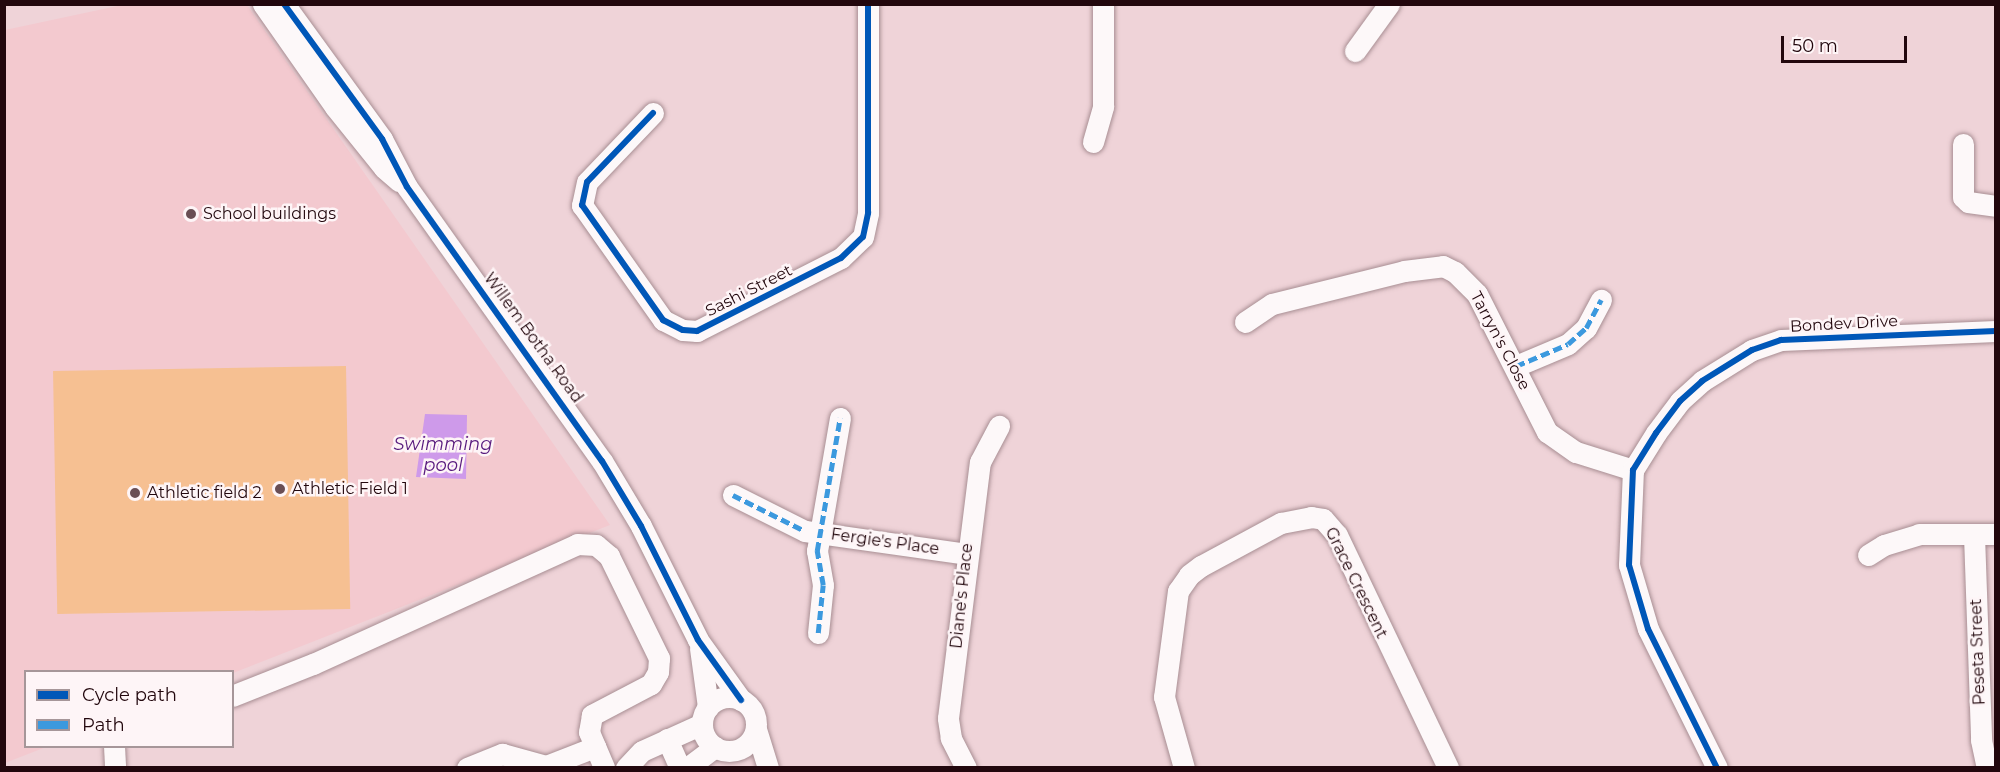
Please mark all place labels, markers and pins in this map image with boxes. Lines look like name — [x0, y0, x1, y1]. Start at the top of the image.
place label: School buildings — [203, 204, 336, 224]
marker: School buildings — [184, 207, 198, 221]
place label: Athletic Field 1 — [292, 479, 408, 499]
marker: Athletic Field 1 — [273, 482, 287, 496]
place label: Athletic field 2 — [147, 483, 262, 503]
marker: Athletic field 2 — [128, 486, 142, 500]

